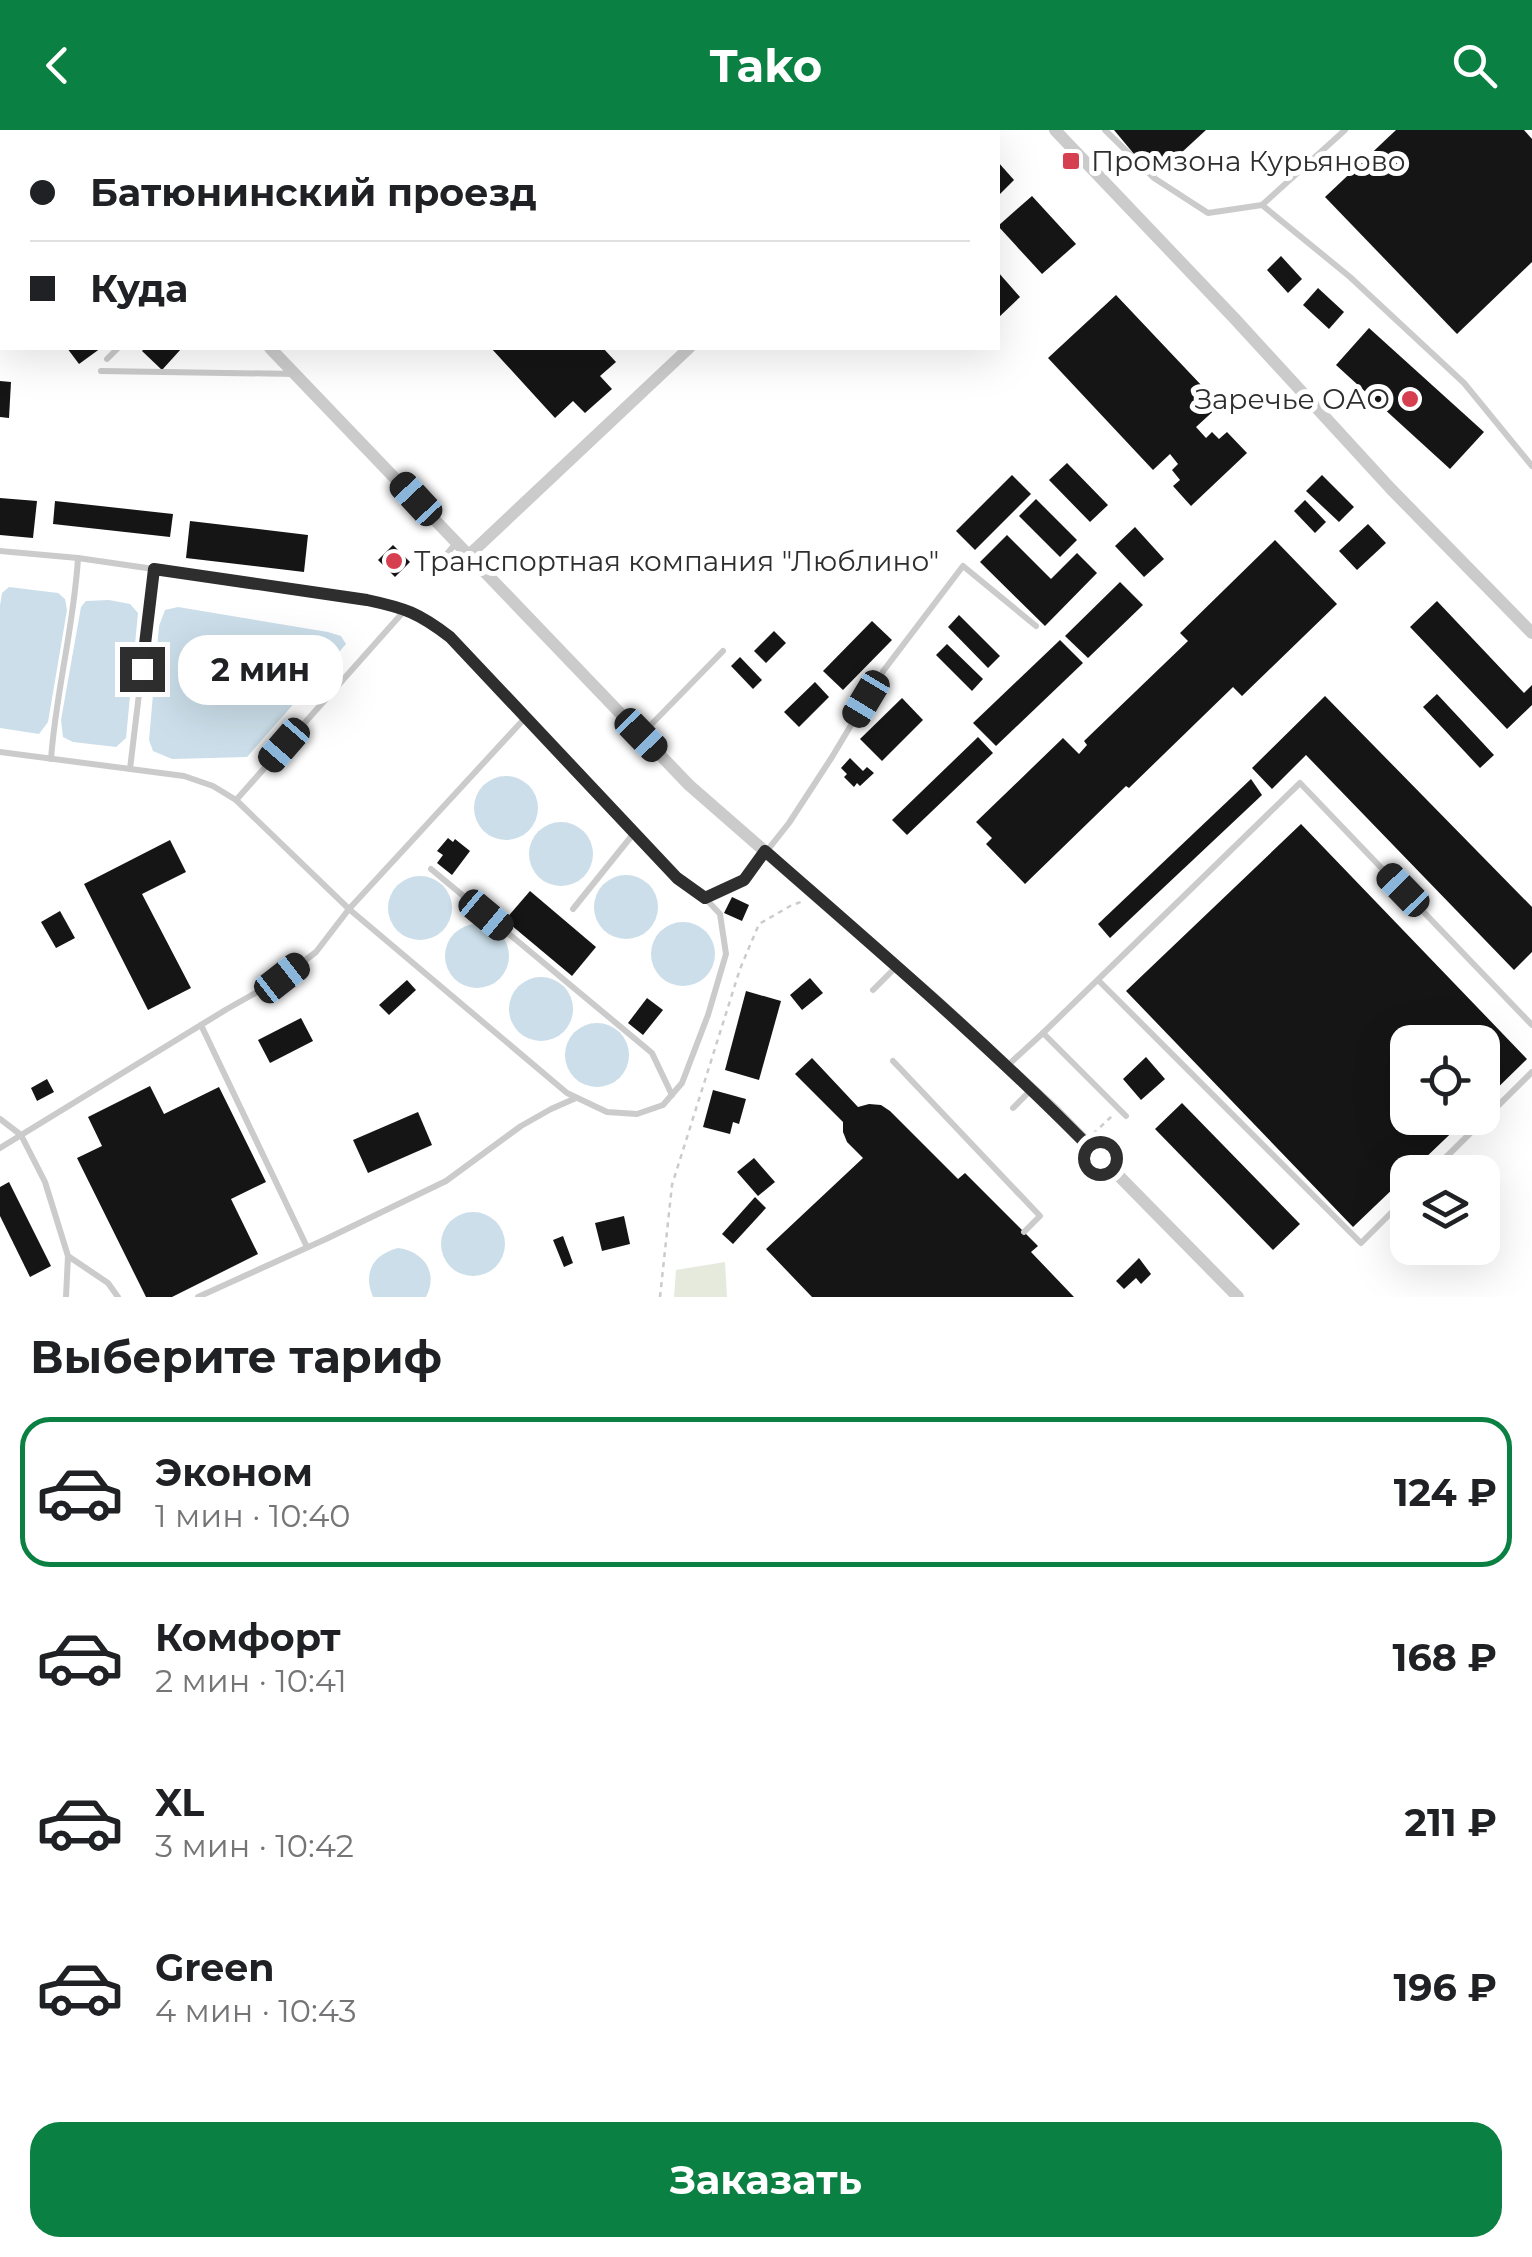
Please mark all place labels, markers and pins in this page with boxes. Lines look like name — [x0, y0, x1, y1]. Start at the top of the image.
place label: Промзона Курьяново — [1091, 144, 1406, 178]
marker: Промзона Курьяново — [1060, 150, 1082, 172]
place label: Заречье ОАО — [1195, 382, 1390, 416]
marker: Заречье ОАО — [1399, 388, 1421, 410]
place label: Транспортная компания "Люблино" — [414, 544, 939, 578]
marker: Транспортная компания "Люблино" — [383, 550, 405, 572]

